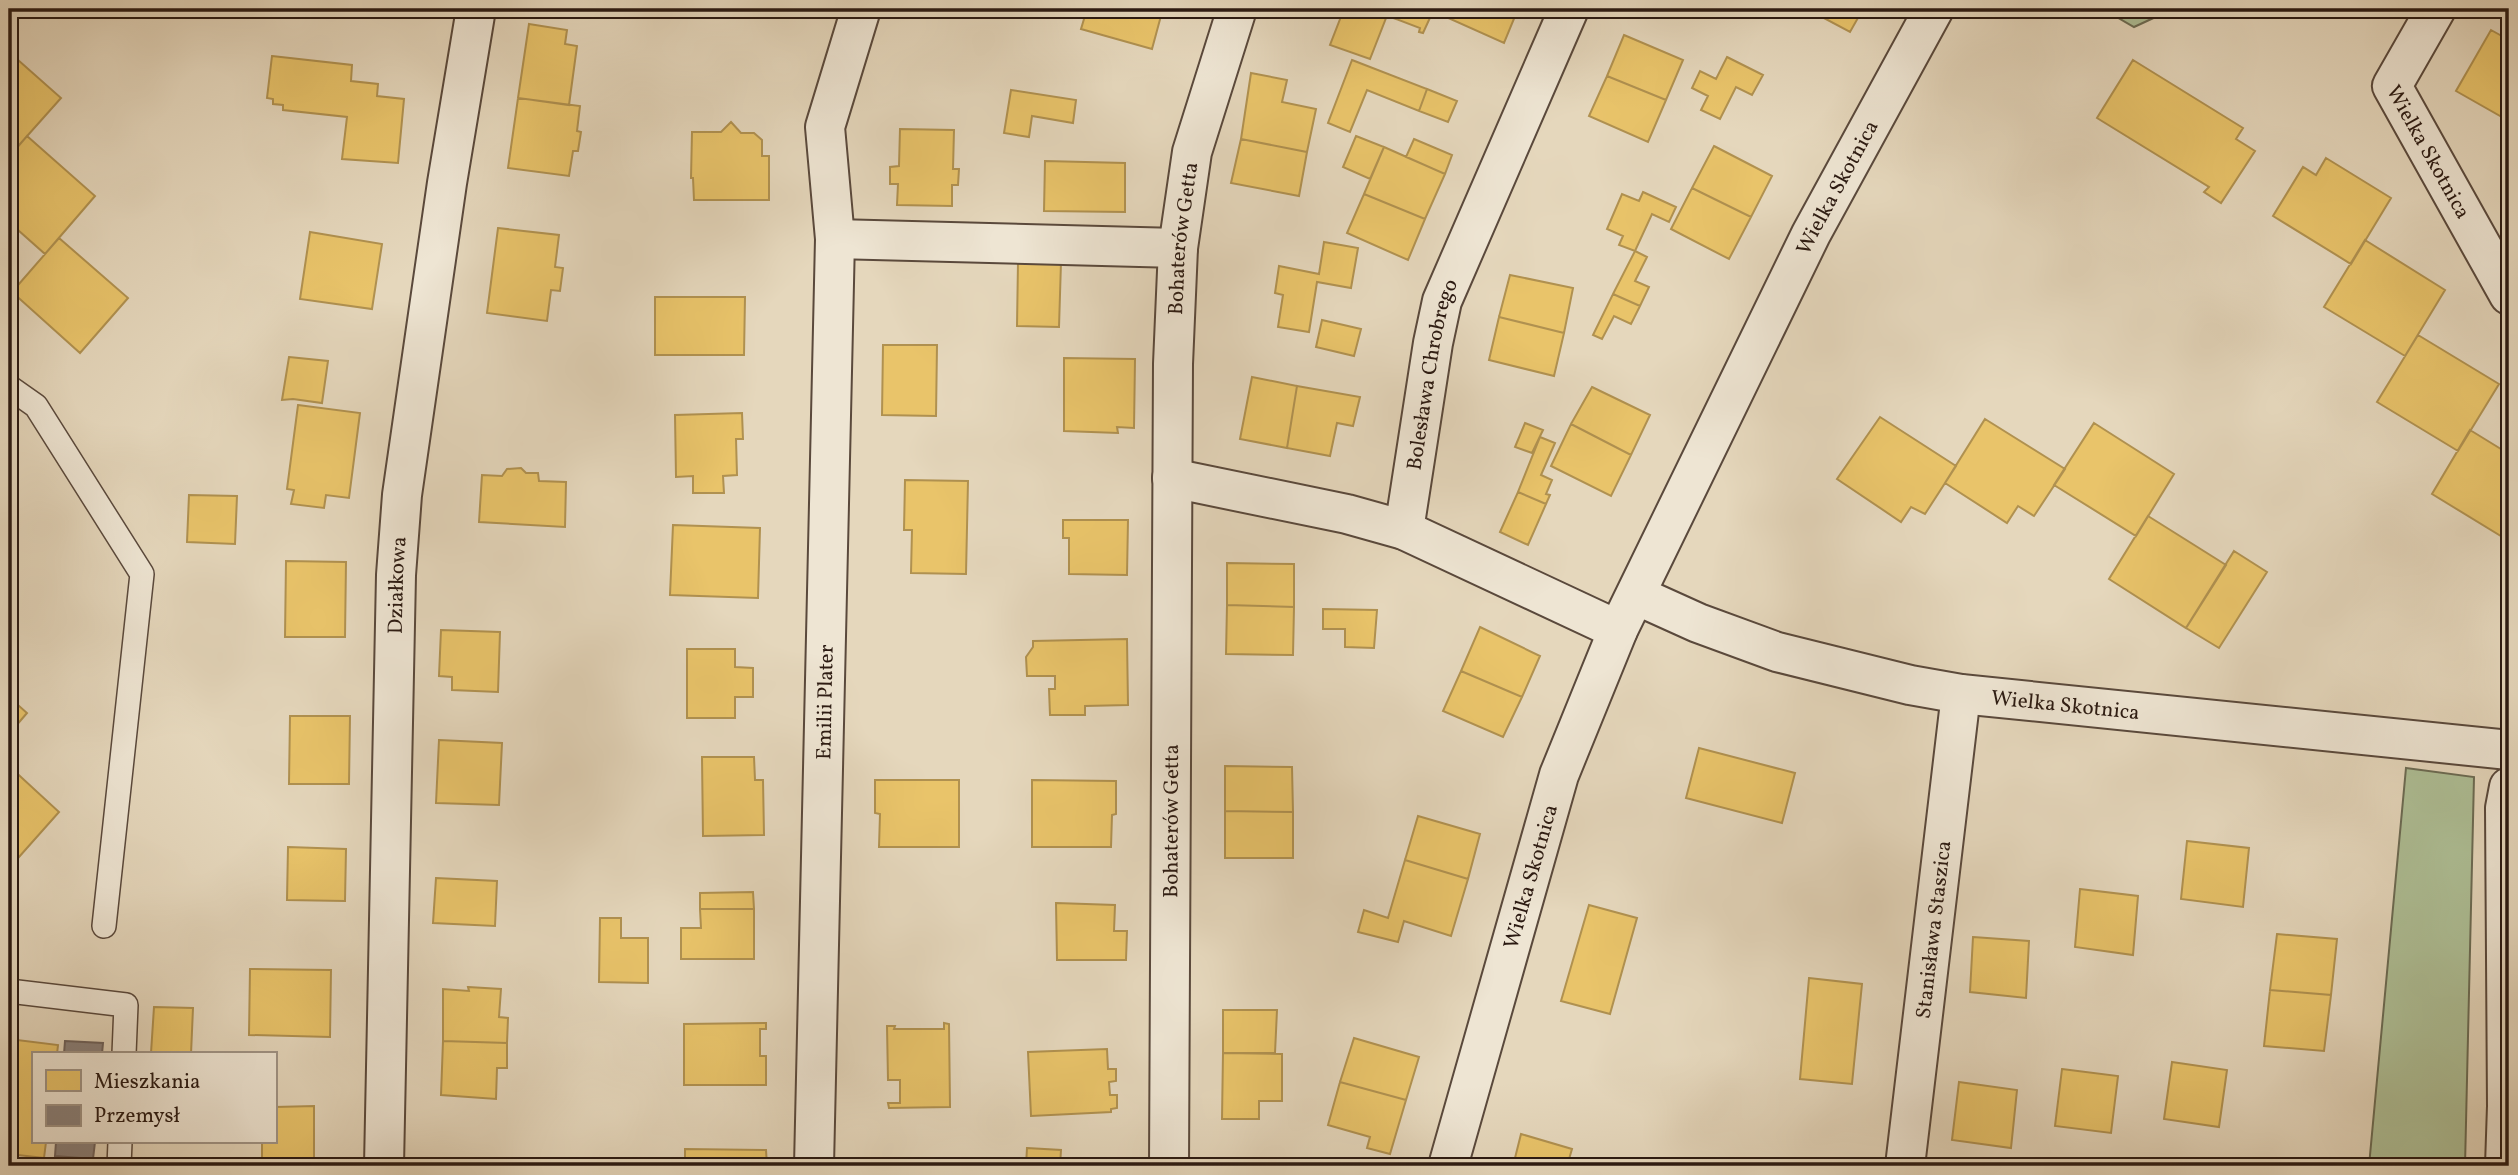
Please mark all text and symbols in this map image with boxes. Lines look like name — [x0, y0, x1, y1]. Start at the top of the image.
street label: Wielka Skotnica — [2378, 80, 2477, 225]
street label: Wielka Skotnica — [1790, 115, 1886, 260]
street label: Bohaterów Getta — [1162, 160, 1206, 316]
street label: Bolesława Chrobrego — [1400, 275, 1466, 472]
street label: Działkowa — [382, 535, 415, 634]
street label: Emilii Plater — [810, 644, 842, 760]
street label: Wielka Skotnica — [1990, 684, 2141, 728]
street label: Bohaterów Getta — [1157, 744, 1187, 898]
street label: Wielka Skotnica — [1497, 801, 1566, 953]
street label: Stanisława Staszica — [1910, 839, 1960, 1021]
legend — [32, 1052, 276, 1144]
text: Mieszkania — [94, 1068, 201, 1097]
text: Przemysł — [94, 1102, 181, 1131]

